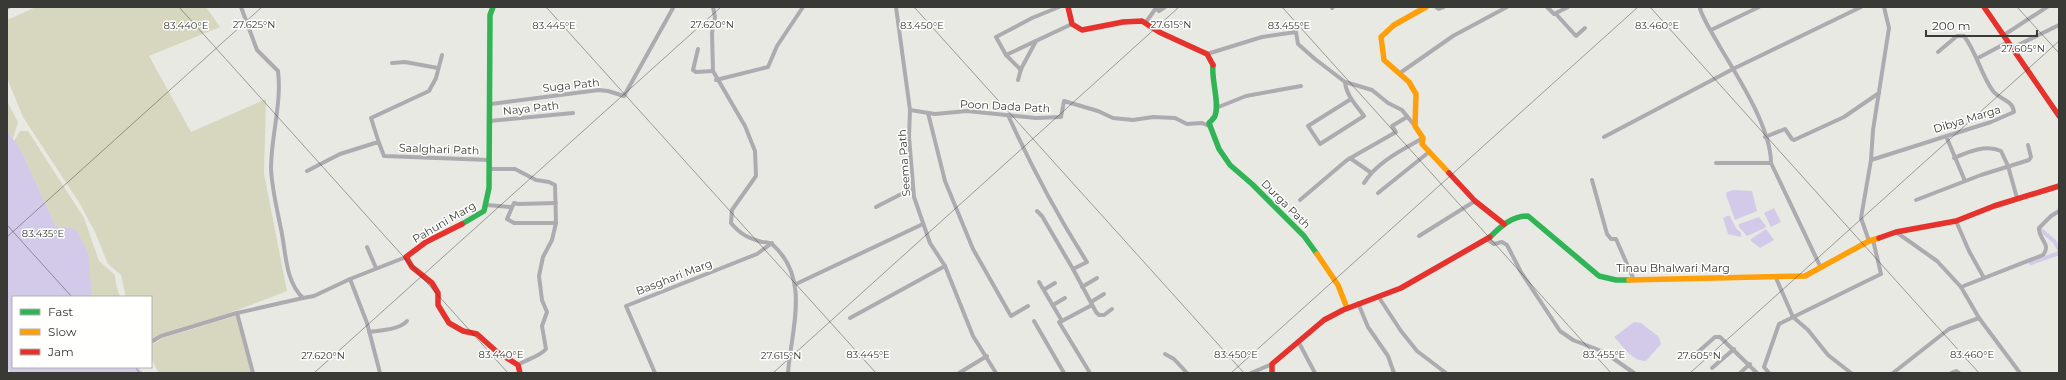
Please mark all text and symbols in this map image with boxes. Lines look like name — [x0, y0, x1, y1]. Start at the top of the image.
scale bar — [1926, 12, 2037, 38]
text: 27.625°N — [233, 18, 275, 31]
text: 27.620°N — [690, 18, 734, 31]
text: 27.615°N — [1151, 18, 1191, 31]
text: 200 m — [1932, 18, 1971, 33]
text: 83.440°E — [164, 19, 209, 32]
text: 83.445°E — [532, 19, 576, 32]
text: 83.450°E — [900, 19, 944, 32]
text: 83.455°E — [1268, 19, 1311, 32]
text: 83.460°E — [1635, 19, 1679, 32]
text: 27.605°N — [2001, 42, 2045, 55]
street label: Suga Path — [542, 75, 600, 95]
street label: Poon Dada Path — [959, 97, 1051, 115]
street label: Naya Path — [502, 98, 560, 118]
street label: Dibya Marga — [1932, 102, 2002, 136]
street label: Seema Path — [895, 129, 913, 197]
street label: Saalghari Path — [399, 141, 479, 157]
street label: Durga Path — [1259, 177, 1313, 231]
street label: Pahuni Marg — [410, 198, 478, 246]
text: 83.435°E — [22, 227, 65, 240]
street label: Basghari Marg — [634, 256, 714, 298]
street label: Tinau Bhalwari Marg — [1616, 261, 1730, 275]
legend — [12, 296, 152, 368]
text: Fast — [48, 304, 73, 319]
text: Slow — [48, 324, 77, 339]
text: Jam — [47, 344, 74, 359]
text: 83.440°E — [479, 348, 524, 361]
text: 83.445°E — [846, 348, 890, 361]
text: 83.450°E — [1214, 348, 1258, 361]
text: 83.455°E — [1583, 348, 1626, 361]
text: 83.460°E — [1950, 348, 1994, 361]
text: 27.620°N — [301, 349, 345, 362]
text: 27.615°N — [761, 349, 801, 362]
text: 27.605°N — [1677, 349, 1721, 362]

